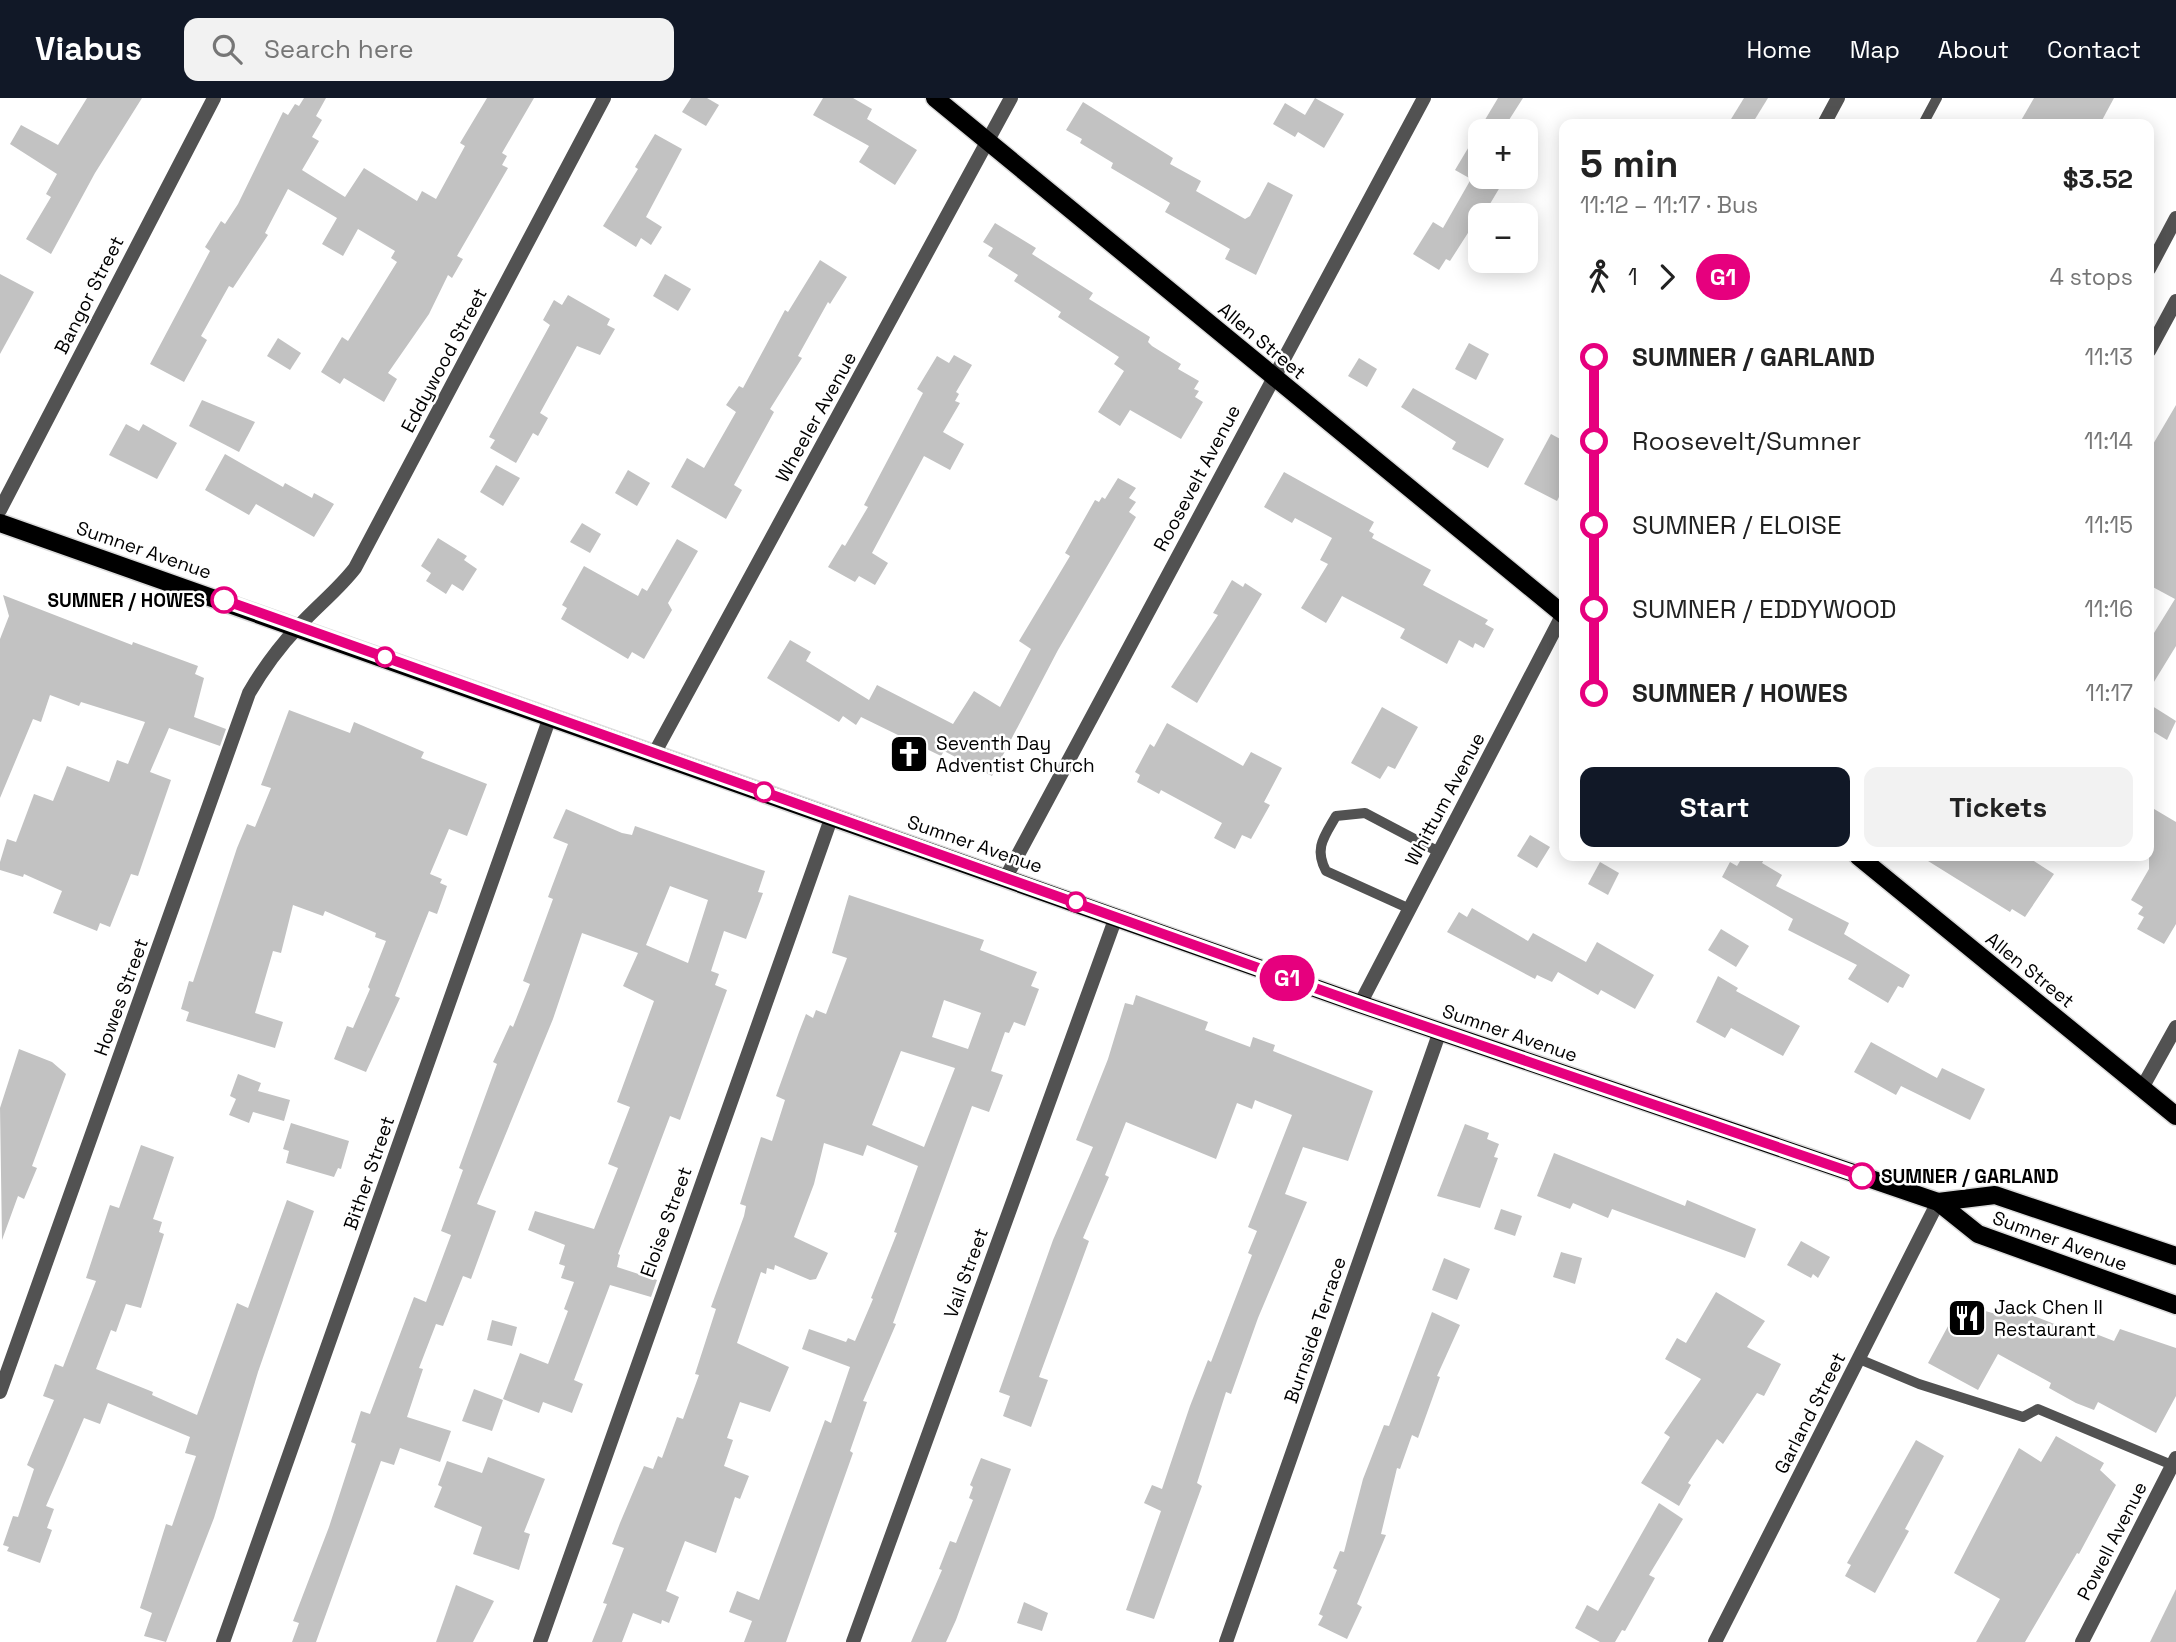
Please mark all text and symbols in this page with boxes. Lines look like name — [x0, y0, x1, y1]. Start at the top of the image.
search box — [184, 18, 674, 81]
text: Viabus — [35, 28, 142, 70]
icon: search — [208, 30, 246, 68]
text: Search here — [264, 32, 414, 66]
text: Home — [1746, 34, 1812, 65]
text: Map — [1850, 34, 1900, 65]
text: About — [1938, 34, 2009, 65]
text: Contact — [2047, 34, 2141, 65]
map controls — [1468, 119, 1538, 273]
button: + — [1468, 119, 1538, 189]
text: 5 min — [1580, 140, 1678, 188]
text: $3.52 — [2063, 162, 2133, 196]
text: 11:12 – 11:17 · Bus — [1580, 190, 1758, 220]
button: − — [1468, 203, 1538, 273]
street label: Bangor Street — [49, 232, 129, 358]
icon: walk — [1580, 258, 1618, 296]
icon: forward — [1648, 258, 1686, 296]
text: G1 — [1710, 261, 1736, 292]
text: 1 — [1628, 262, 1638, 292]
text: 4 stops — [2050, 262, 2133, 292]
street label: Eddywood Street — [395, 283, 493, 437]
street label: Allen Street — [1213, 297, 1311, 385]
text: SUMNER / GARLAND — [1632, 340, 1875, 374]
text: 11:13 — [2084, 342, 2133, 372]
street label: Wheeler Avenue — [770, 347, 862, 487]
street label: Roosevelt Avenue — [1148, 400, 1246, 556]
text: Roosevelt/Sumner — [1632, 424, 1861, 458]
text: 11:14 — [2084, 426, 2133, 456]
text: SUMNER / ELOISE — [1632, 508, 1842, 542]
text: 11:15 — [2085, 510, 2133, 540]
street label: Sumner Avenue — [73, 515, 215, 585]
marker: SUMNER / HOWES — [211, 587, 237, 613]
place label: SUMNER / HOWES — [47, 588, 205, 613]
text: SUMNER / EDDYWOOD — [1632, 592, 1897, 626]
text: 11:16 — [2084, 594, 2133, 624]
unlabelled marker — [375, 647, 395, 667]
text: SUMNER / HOWES — [1632, 676, 1848, 710]
text: 11:17 — [2085, 678, 2133, 708]
street label: Whittum Avenue — [1399, 728, 1491, 870]
place label: Seventh Day Adventist Church — [936, 731, 1095, 778]
church icon: Seventh Day Adventist Church — [888, 733, 930, 775]
button: Start — [1580, 767, 1850, 847]
button: Tickets — [1864, 767, 2133, 847]
unlabelled marker — [754, 782, 774, 802]
street label: Sumner Avenue — [904, 809, 1046, 879]
unlabelled marker — [1066, 892, 1086, 912]
street label: Allen Street — [1981, 927, 2079, 1013]
street label: Howes Street — [88, 935, 154, 1059]
line badge: G1 — [1256, 955, 1318, 1001]
text: G1 — [1274, 962, 1300, 993]
street label: Sumner Avenue — [1439, 998, 1581, 1068]
street label: Bither Street — [338, 1113, 400, 1233]
street label: Eloise Street — [634, 1163, 698, 1281]
marker: SUMNER / GARLAND — [1849, 1163, 1875, 1189]
place label: SUMNER / GARLAND — [1881, 1164, 2059, 1189]
street label: Sumner Avenue — [1989, 1205, 2131, 1277]
street label: Vail Street — [938, 1224, 994, 1322]
street label: Burnside Terrace — [1278, 1253, 1352, 1407]
place label: Jack Chen II Restaurant — [1994, 1295, 2103, 1342]
restaurant icon: Jack Chen II Restaurant — [1946, 1297, 1988, 1339]
street label: Garland Street — [1769, 1348, 1851, 1478]
street label: Powell Avenue — [2071, 1477, 2153, 1605]

